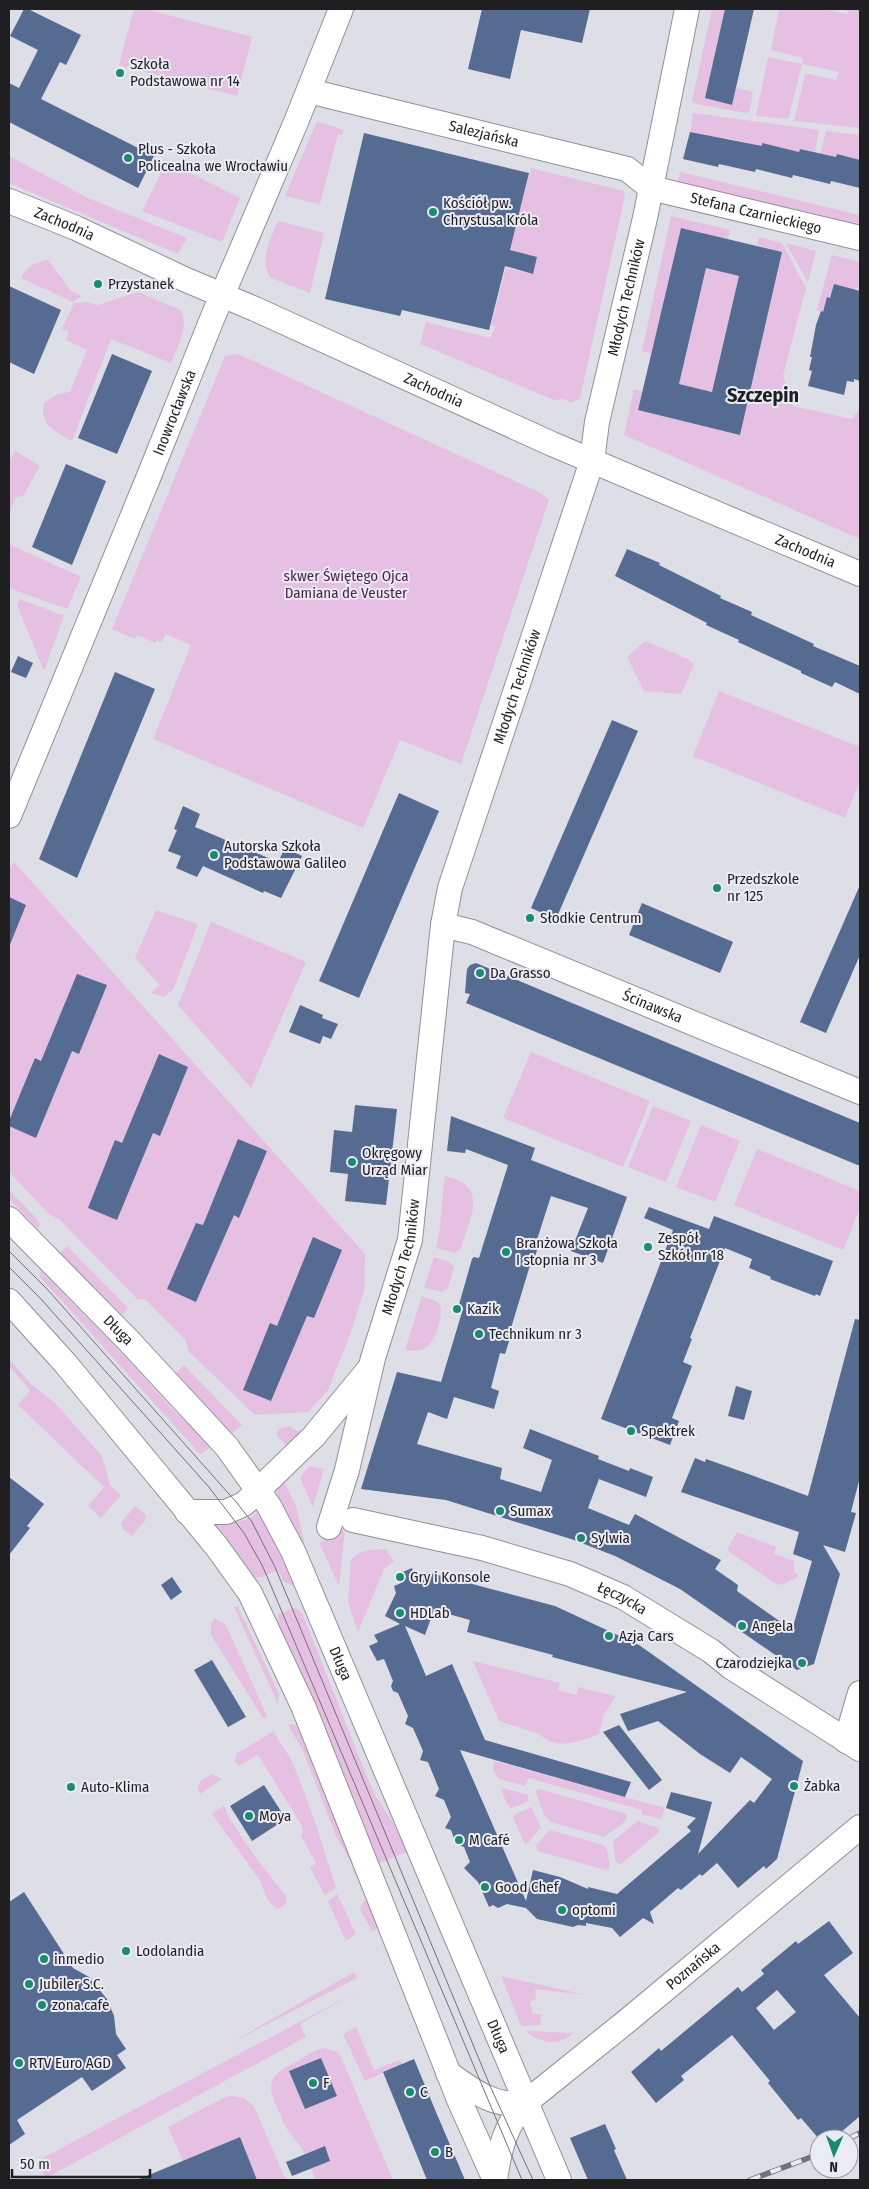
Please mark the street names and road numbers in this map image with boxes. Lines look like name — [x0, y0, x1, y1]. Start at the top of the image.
street label: Salezjańska — [447, 117, 521, 151]
street label: Stefana Czarnieckiego — [689, 189, 824, 238]
street label: Zachodnia — [32, 203, 98, 244]
street label: Młodych Techników — [604, 237, 649, 358]
street label: Inowrocławska — [149, 367, 200, 458]
street label: Zachodnia — [401, 369, 466, 412]
street label: Zachodnia — [773, 530, 838, 572]
street label: Młodych Techników — [490, 627, 544, 746]
street label: Ścinawska — [620, 986, 685, 1027]
street label: Młodych Techników — [378, 1198, 423, 1317]
street label: Długa — [100, 1311, 137, 1349]
street label: Łęczycka — [594, 1578, 650, 1618]
street label: Długa — [325, 1644, 356, 1683]
street label: Poznańska — [663, 1938, 724, 1994]
street label: Długa — [483, 2017, 513, 2056]

